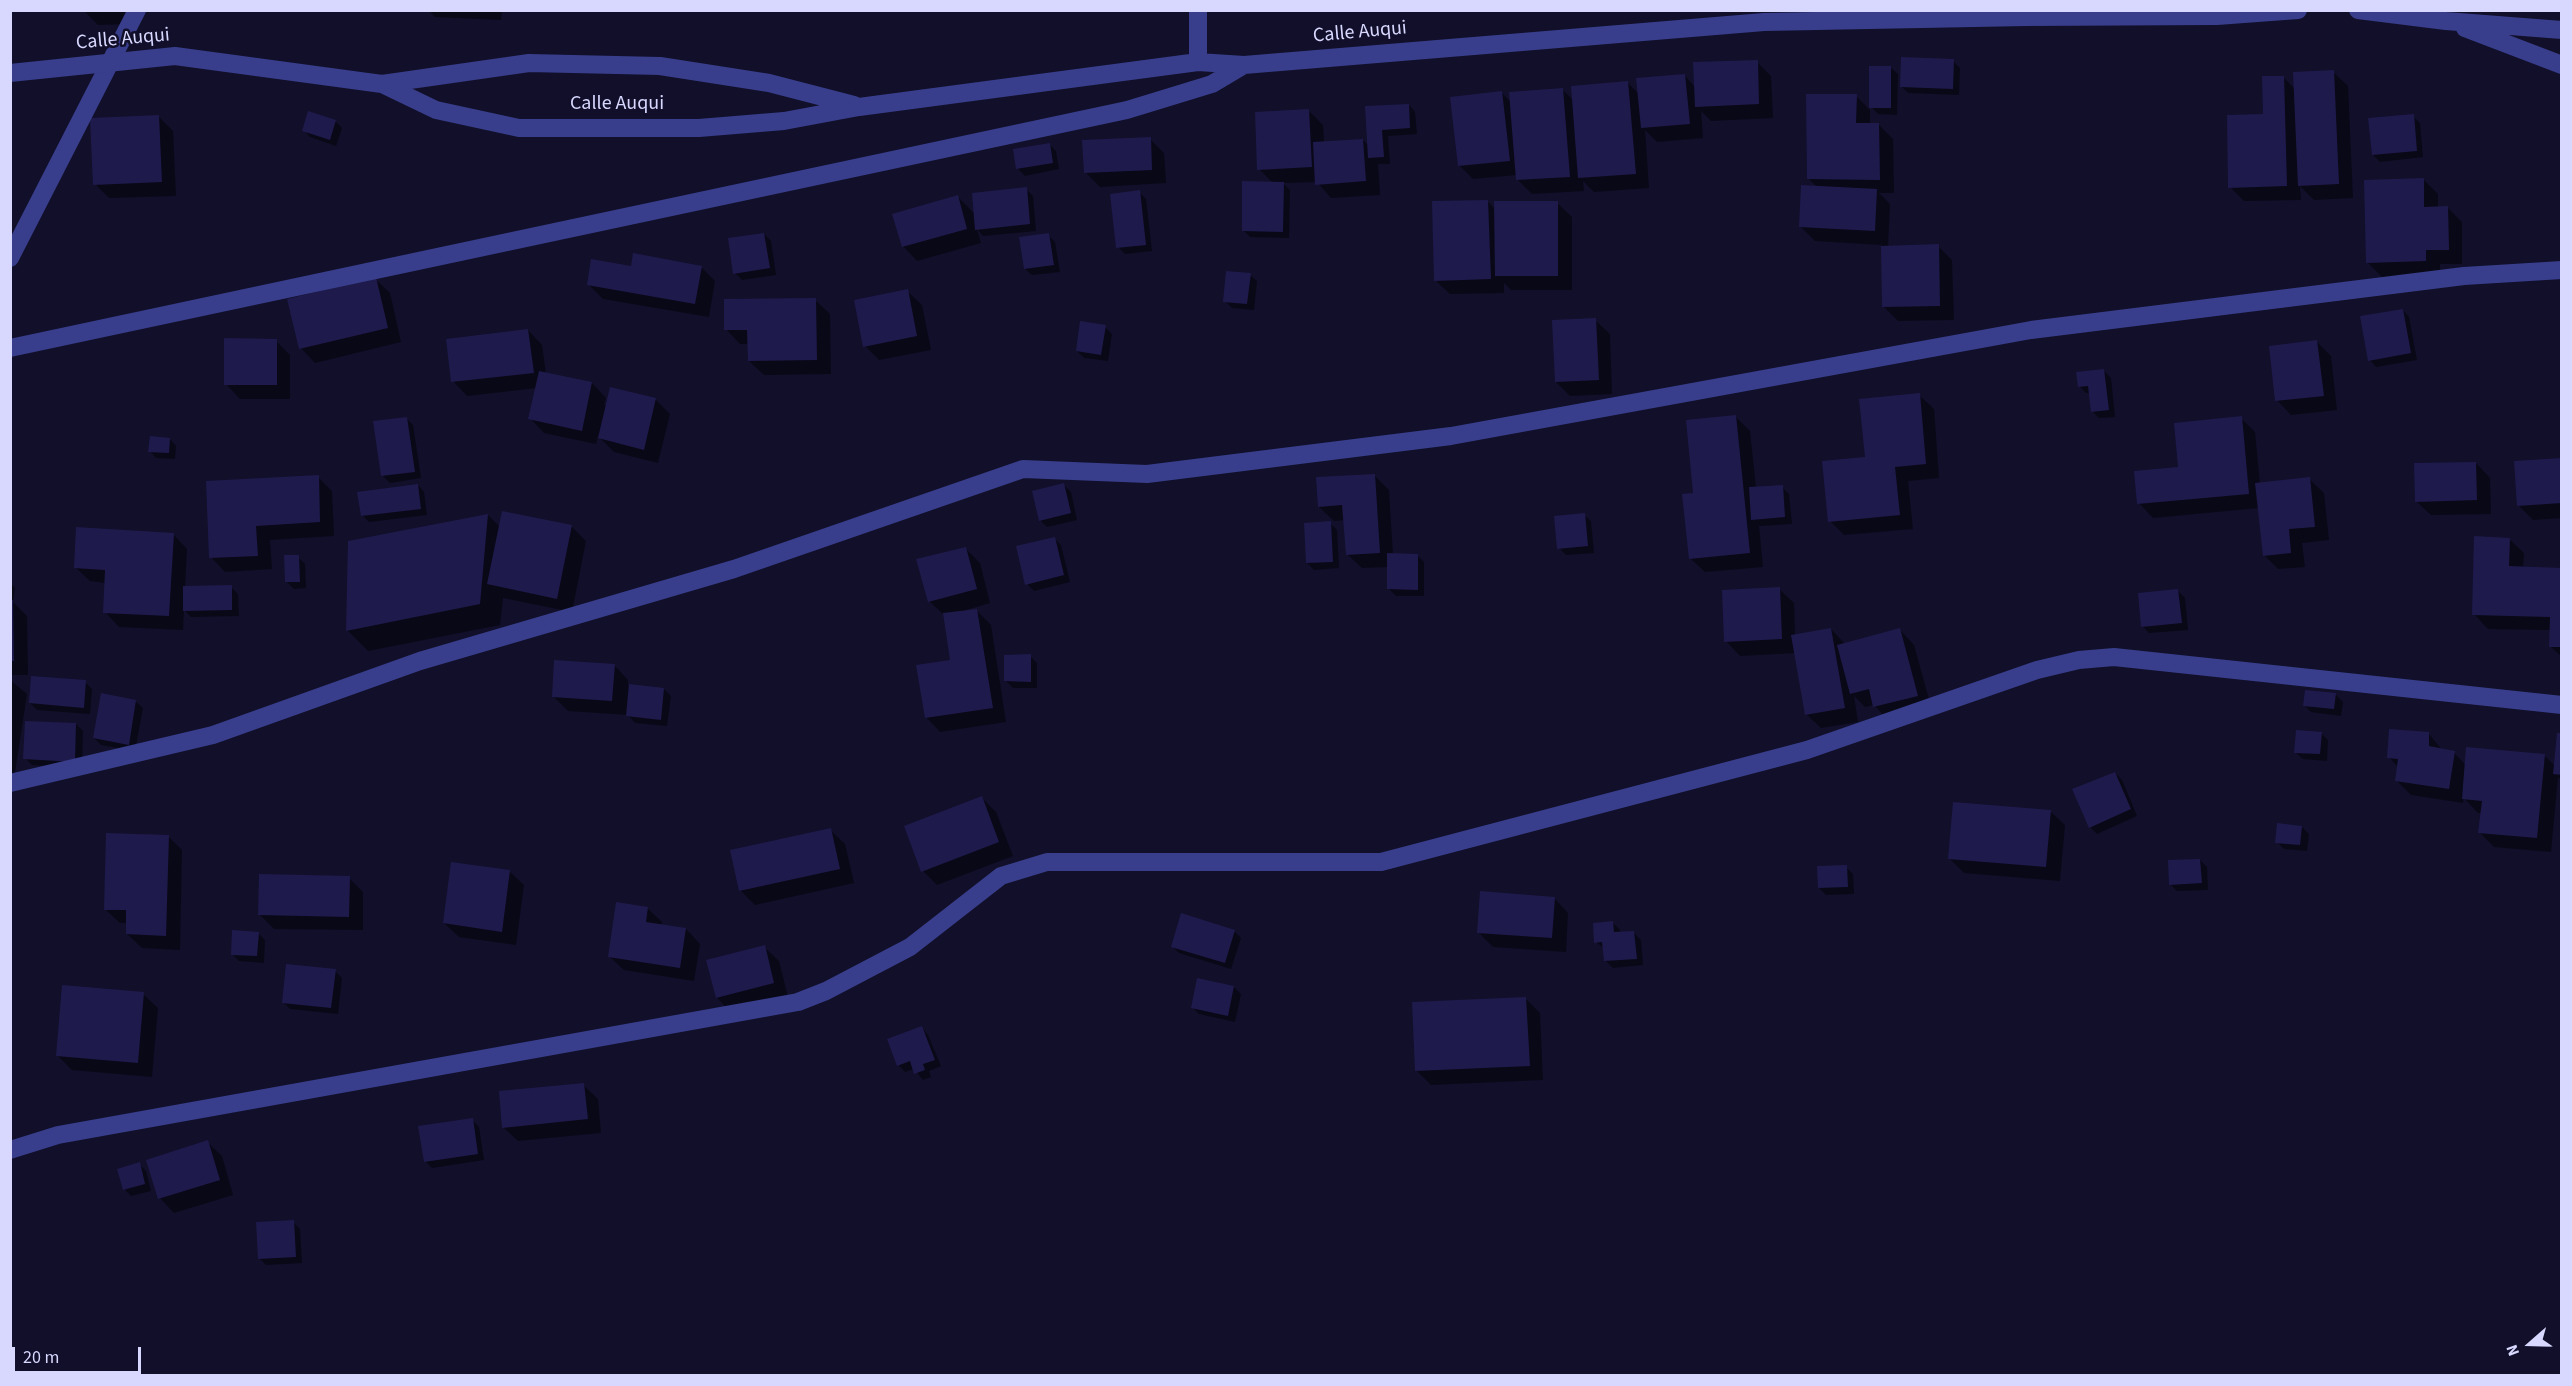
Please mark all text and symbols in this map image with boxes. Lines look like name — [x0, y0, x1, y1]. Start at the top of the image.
street label: Calle Auqui — [1312, 17, 1408, 49]
street label: Calle Auqui — [75, 24, 171, 56]
street label: Calle Auqui — [570, 93, 664, 117]
north arrow — [2500, 1314, 2560, 1374]
scale bar — [15, 1335, 144, 1373]
text: N — [2501, 1341, 2525, 1359]
text: 20 m — [23, 1345, 59, 1370]

